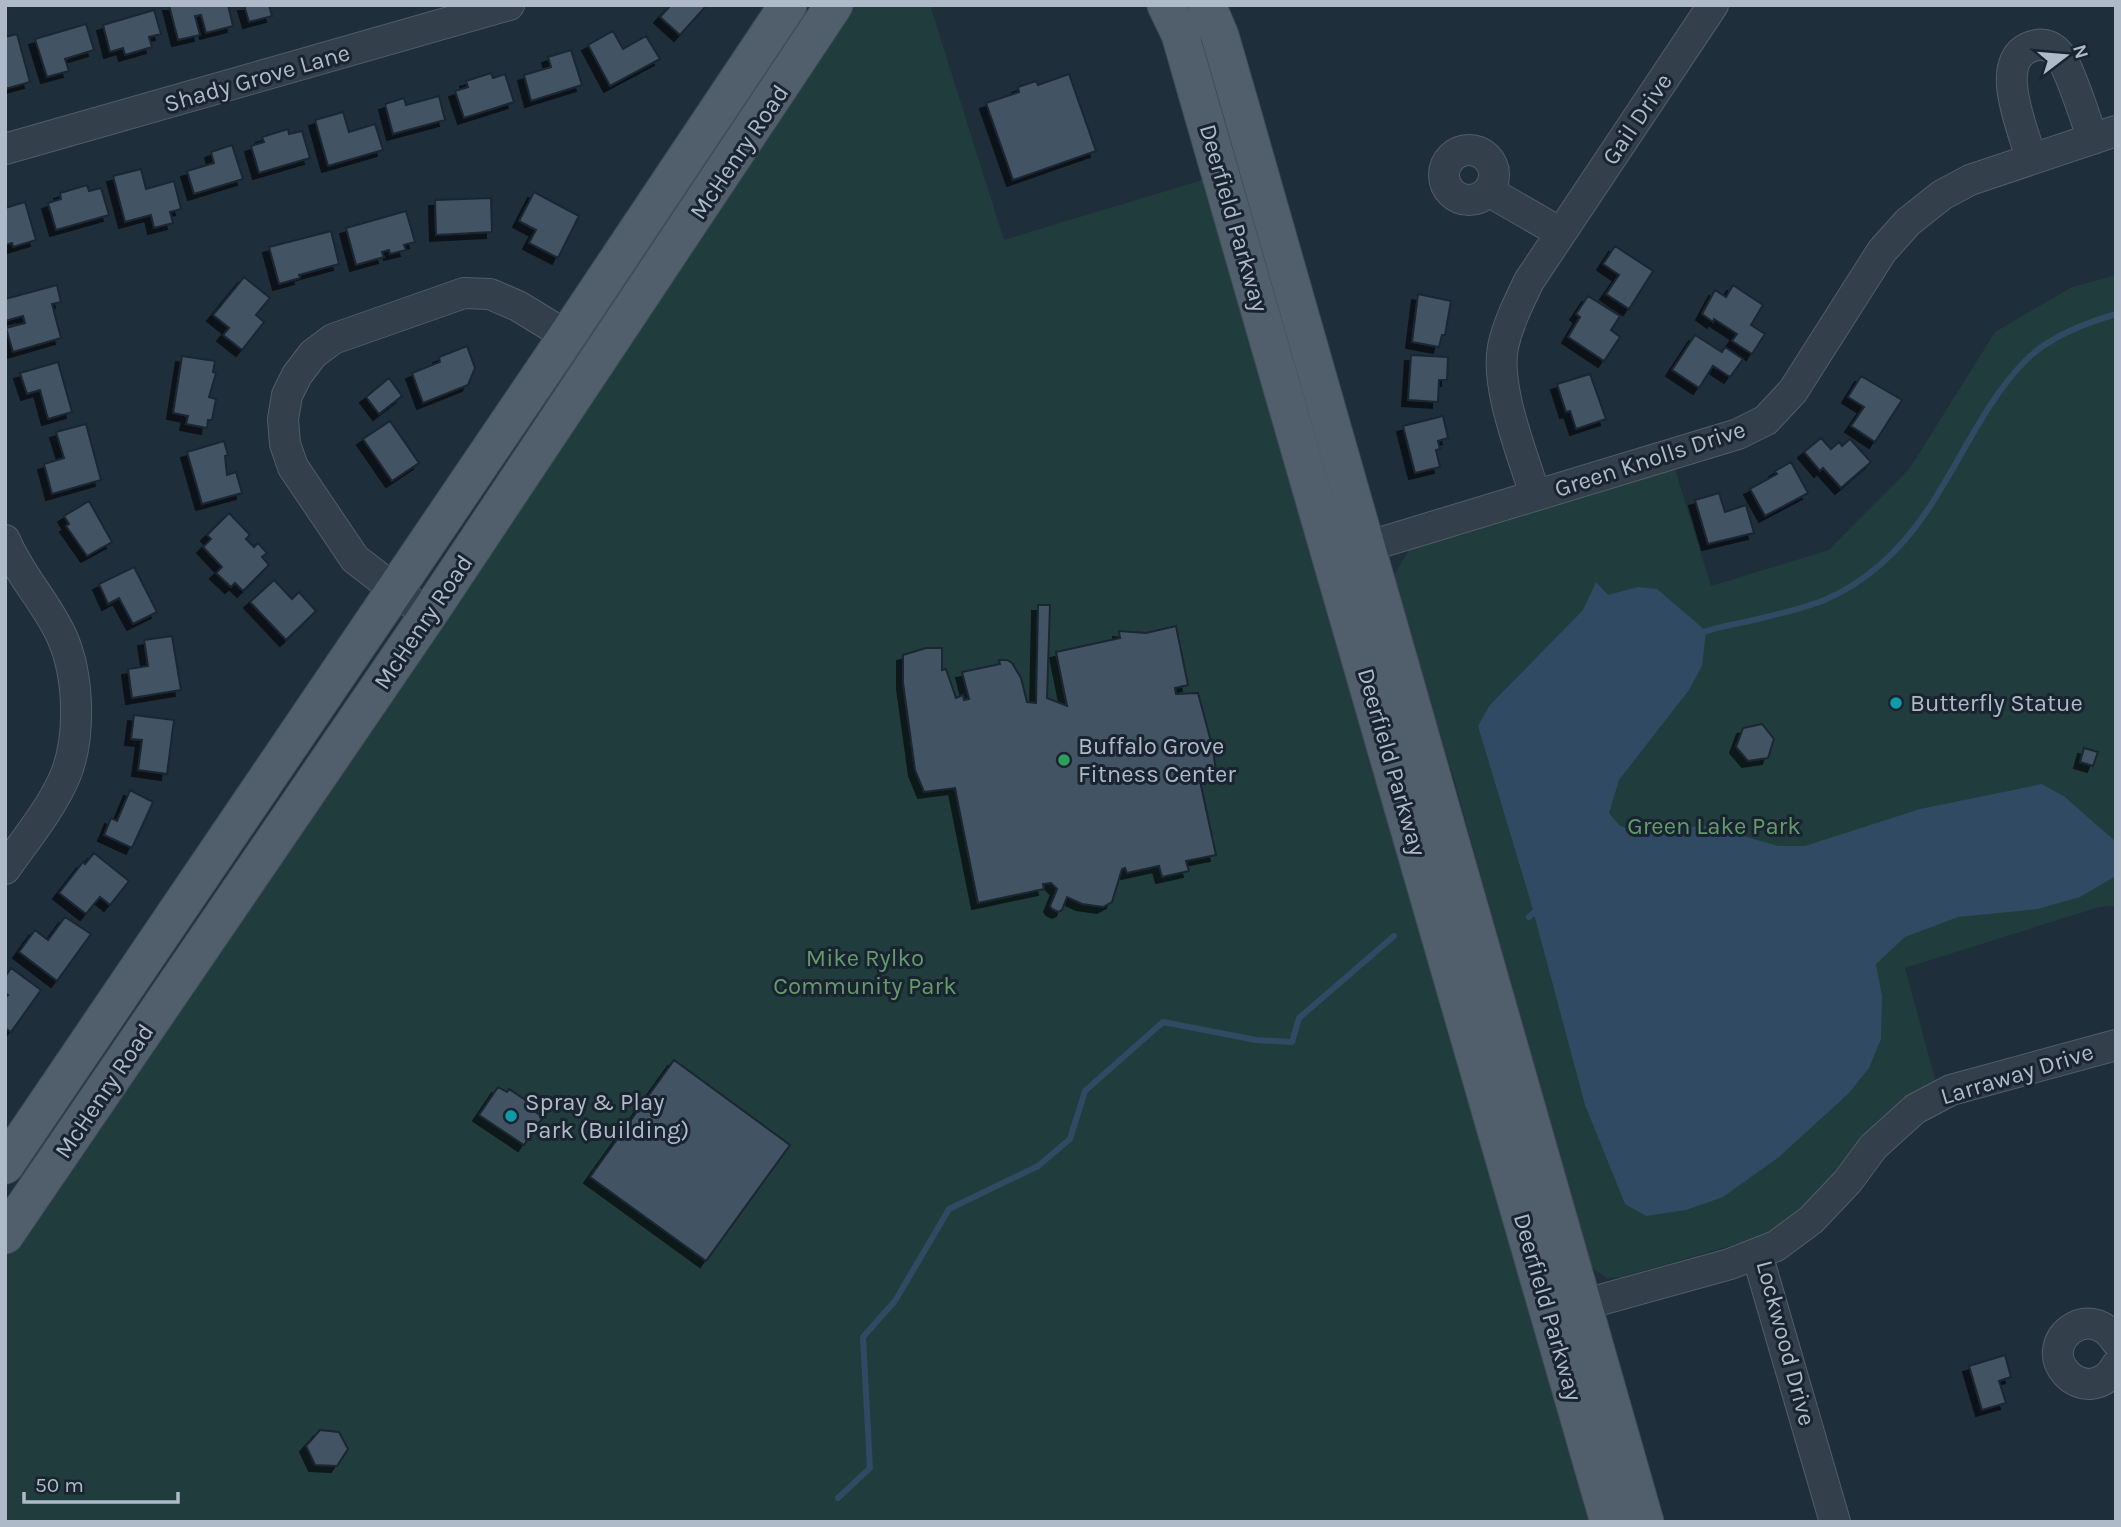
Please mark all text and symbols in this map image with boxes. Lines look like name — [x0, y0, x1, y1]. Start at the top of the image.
north arrow — [2030, 21, 2100, 91]
street label: Shady Grove Lane — [161, 38, 353, 118]
text: N — [2068, 42, 2093, 61]
street label: Gail Drive — [1596, 68, 1678, 170]
street label: McHenry Road — [684, 79, 794, 225]
street label: Deerfield Parkway — [1194, 121, 1274, 315]
street label: Green Knolls Drive — [1551, 415, 1749, 503]
street label: McHenry Road — [368, 549, 478, 695]
street label: Deerfield Parkway — [1352, 665, 1432, 859]
place label: Butterfly Statue — [1910, 689, 2083, 717]
marker: Butterfly Statue — [1888, 695, 1904, 711]
place label: Buffalo Grove Fitness Center — [1078, 732, 1236, 788]
marker: Buffalo Grove Fitness Center — [1056, 752, 1072, 768]
park label: Green Lake Park — [1627, 812, 1801, 840]
park label: Mike Rylko Community Park — [773, 944, 957, 1000]
street label: McHenry Road — [49, 1018, 159, 1164]
street label: Larraway Drive — [1937, 1037, 2097, 1111]
place label: Spray & Play Park (Building) — [525, 1088, 689, 1144]
marker: Spray & Play Park (Building) — [503, 1108, 519, 1124]
street label: Deerfield Parkway — [1508, 1210, 1588, 1404]
street label: Lockwood Drive — [1750, 1257, 1822, 1429]
scale bar — [24, 1460, 178, 1504]
text: 50 m — [35, 1473, 84, 1497]

